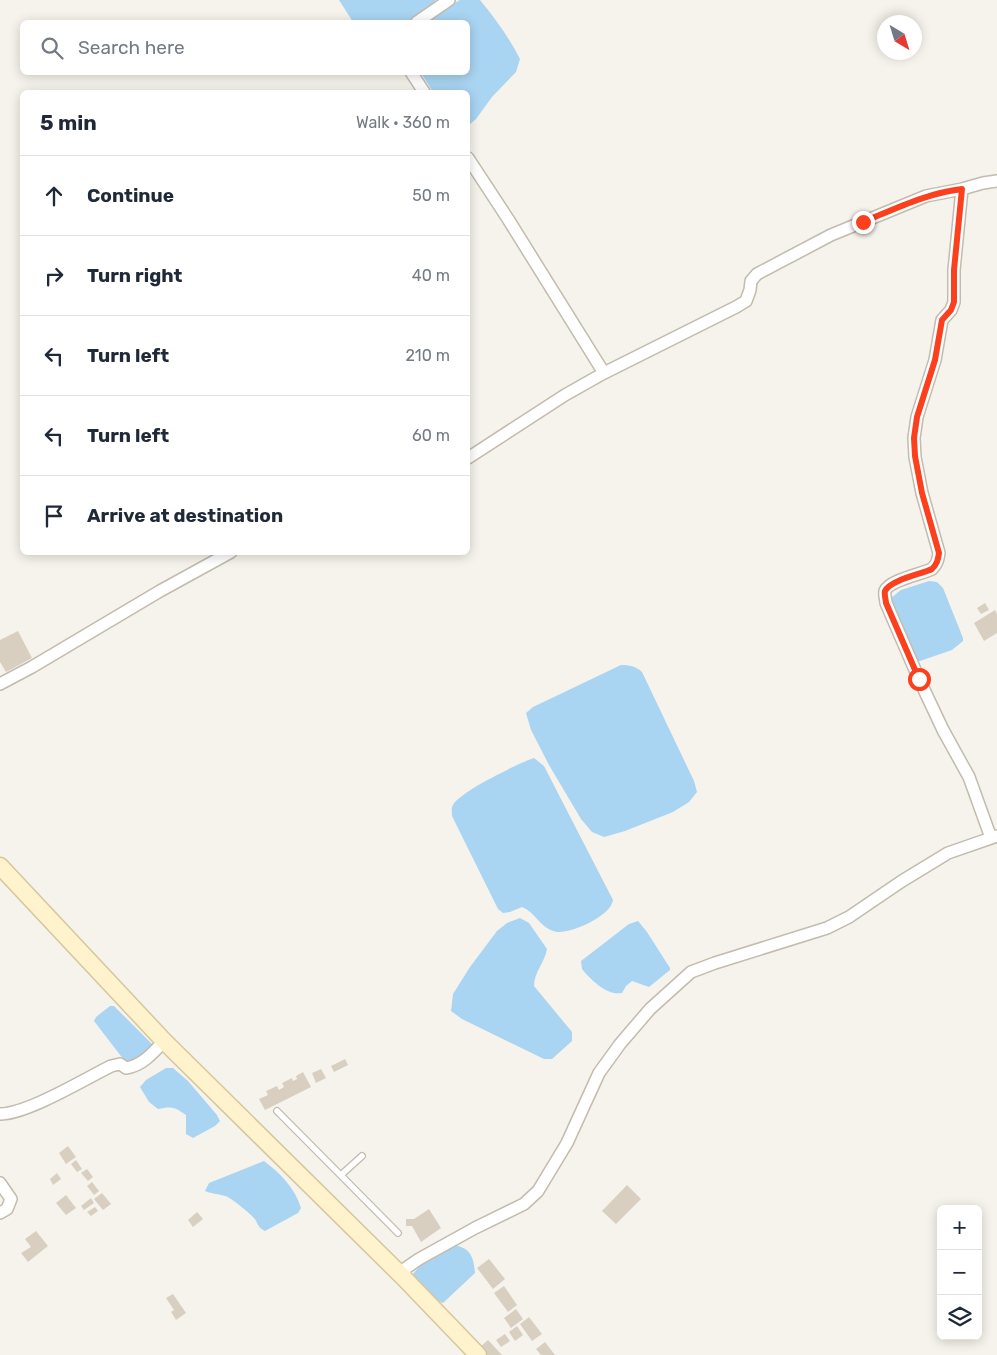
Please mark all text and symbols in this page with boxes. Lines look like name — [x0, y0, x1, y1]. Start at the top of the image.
north arrow — [877, 15, 922, 60]
search box — [20, 20, 470, 75]
icon: search — [38, 34, 66, 62]
text: Search here — [78, 36, 185, 59]
text: 5 min — [40, 110, 97, 135]
text: Walk · 360 m — [356, 113, 450, 132]
icon: ahead — [40, 182, 68, 210]
text: Continue — [87, 184, 174, 207]
text: 50 m — [412, 186, 450, 205]
route end — [852, 211, 875, 234]
icon: right — [40, 262, 68, 290]
text: Turn right — [87, 264, 182, 287]
text: 40 m — [412, 266, 450, 285]
icon: left — [40, 342, 68, 370]
text: Turn left — [87, 344, 169, 367]
text: 210 m — [405, 346, 450, 365]
icon: left — [40, 422, 68, 450]
text: Turn left — [87, 424, 169, 447]
text: 60 m — [412, 426, 450, 445]
icon: arrive — [40, 502, 68, 530]
text: Arrive at destination — [87, 504, 283, 527]
route start — [908, 668, 931, 691]
map controls — [937, 1205, 982, 1340]
button: + — [937, 1205, 982, 1250]
button: − — [937, 1250, 982, 1295]
button: layers — [937, 1295, 982, 1340]

